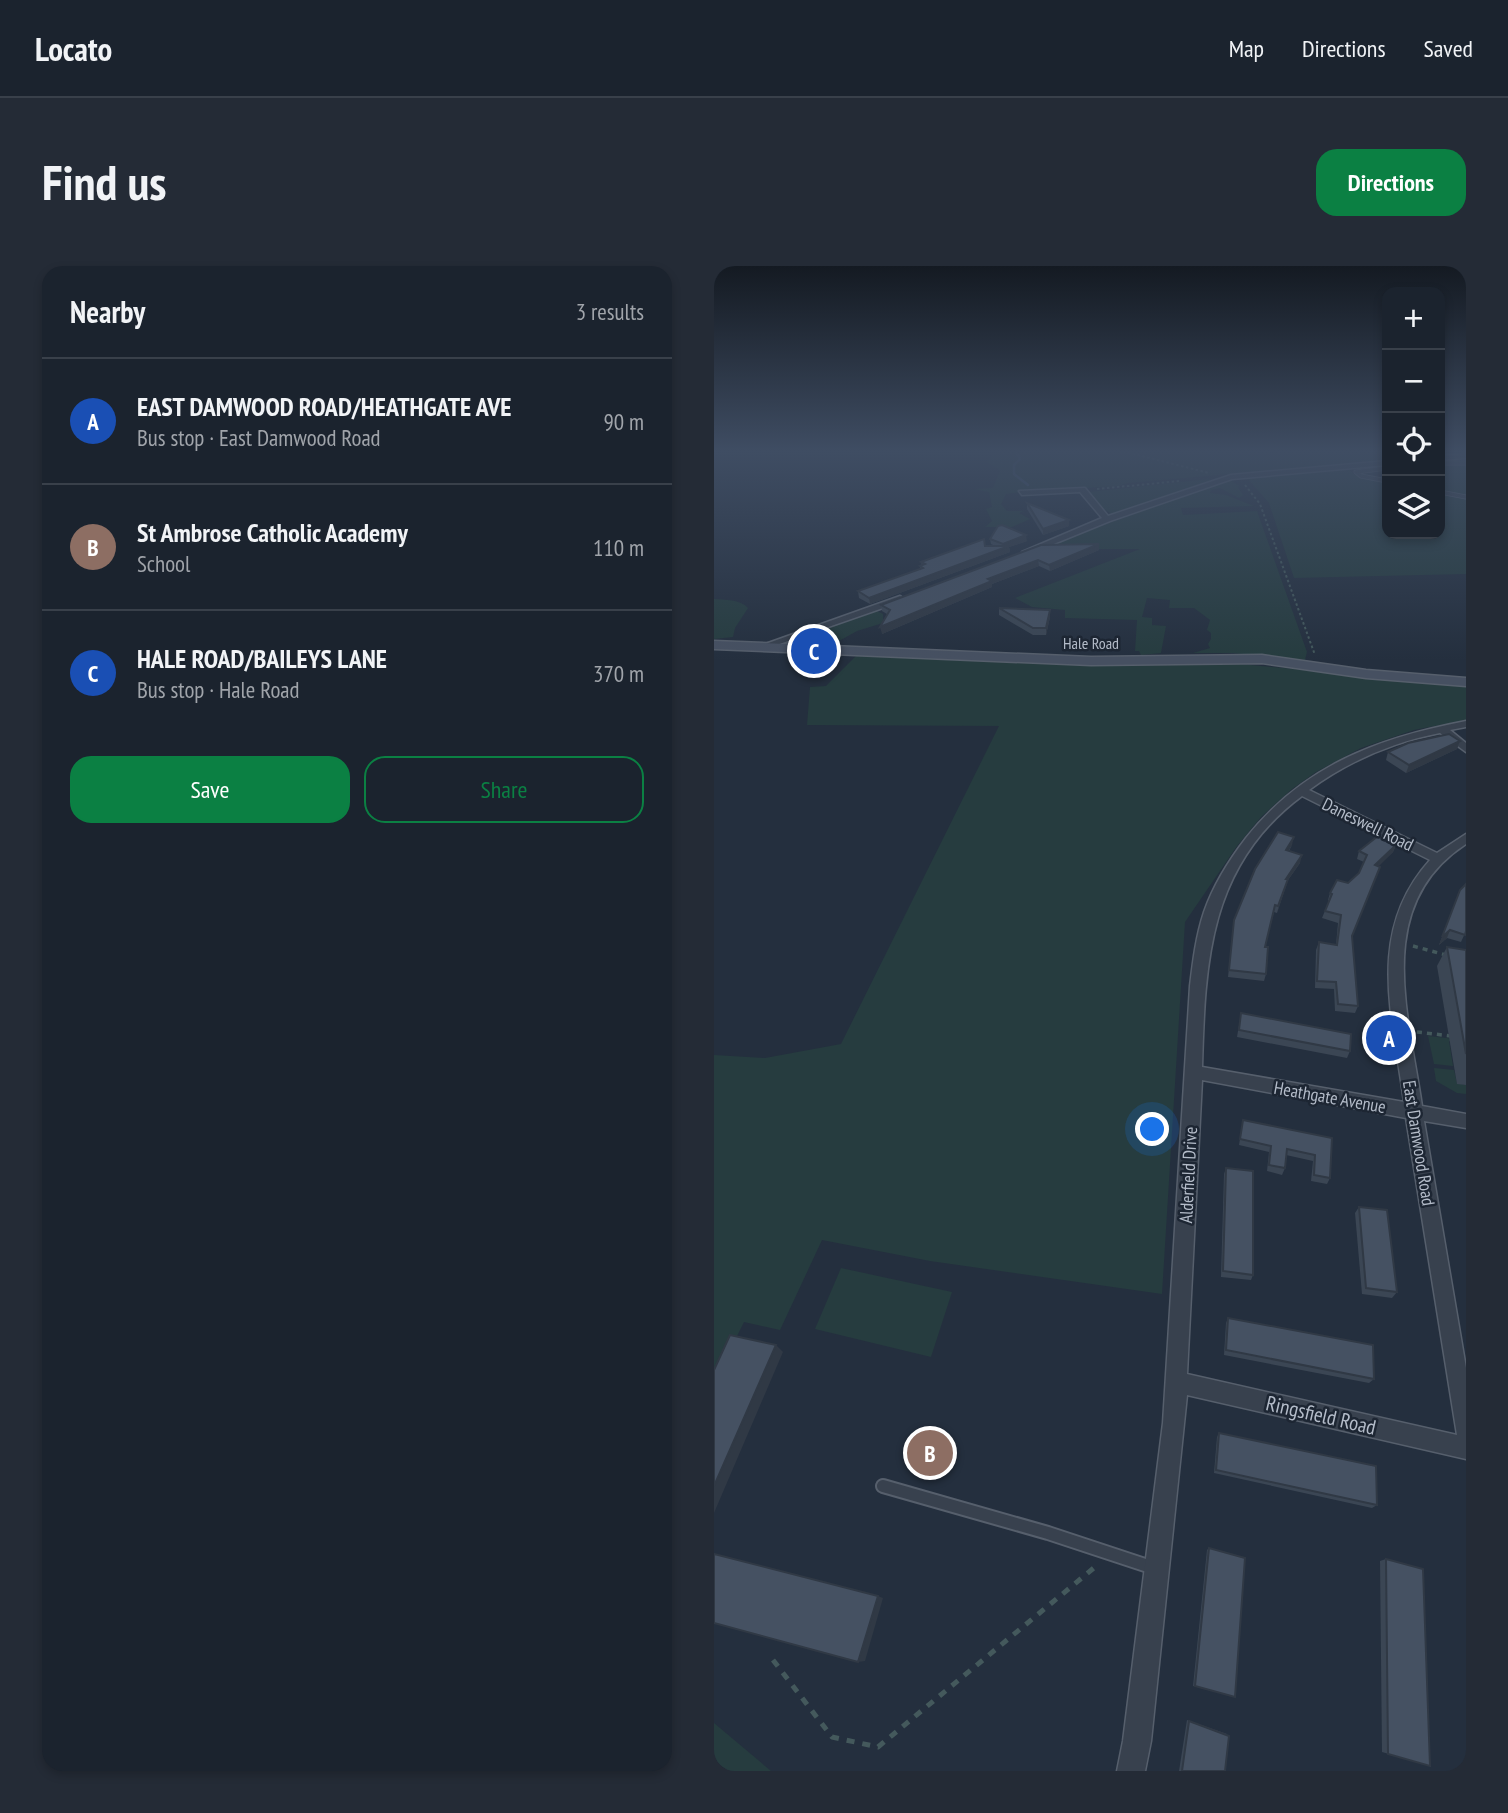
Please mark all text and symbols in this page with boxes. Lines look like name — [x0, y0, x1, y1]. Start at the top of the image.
text: Locato — [35, 27, 112, 70]
text: Map — [1229, 33, 1264, 64]
text: Directions — [1302, 33, 1386, 64]
text: Saved — [1424, 33, 1473, 64]
button: Directions — [1316, 149, 1466, 216]
text: Find us — [42, 150, 166, 214]
map controls — [1382, 287, 1445, 539]
button: + — [1382, 287, 1445, 350]
text: Nearby — [70, 292, 145, 331]
text: 3 results — [576, 297, 644, 326]
button: − — [1382, 350, 1445, 413]
text: EAST DAMWOOD ROAD/HEATHGATE AVE — [137, 390, 511, 423]
text: A — [87, 407, 99, 436]
text: 90 m — [603, 407, 644, 436]
button: locate — [1382, 413, 1445, 476]
text: Bus stop · East Damwood Road — [137, 423, 381, 452]
button: layers — [1382, 476, 1445, 539]
text: St Ambrose Catholic Academy — [137, 516, 408, 549]
text: B — [87, 533, 99, 562]
text: 110 m — [593, 533, 644, 562]
text: School — [137, 549, 190, 578]
pin: C — [791, 625, 837, 677]
street label: Hale Road — [1063, 633, 1119, 653]
text: HALE ROAD/BAILEYS LANE — [137, 642, 387, 675]
text: C — [88, 659, 98, 688]
text: 370 m — [593, 659, 644, 688]
text: Bus stop · Hale Road — [137, 675, 299, 704]
button: Save — [70, 756, 350, 823]
button: Share — [364, 756, 644, 823]
street label: Daneswell Road — [1319, 792, 1417, 856]
pin: A — [1366, 1012, 1412, 1064]
street label: Heathgate Avenue — [1272, 1076, 1388, 1118]
street label: East Damwood Road — [1398, 1079, 1440, 1207]
your location — [1135, 1112, 1169, 1146]
street label: Alderfield Drive — [1174, 1126, 1202, 1224]
street label: Ringsfield Road — [1263, 1389, 1379, 1441]
pin: B — [907, 1427, 953, 1479]

